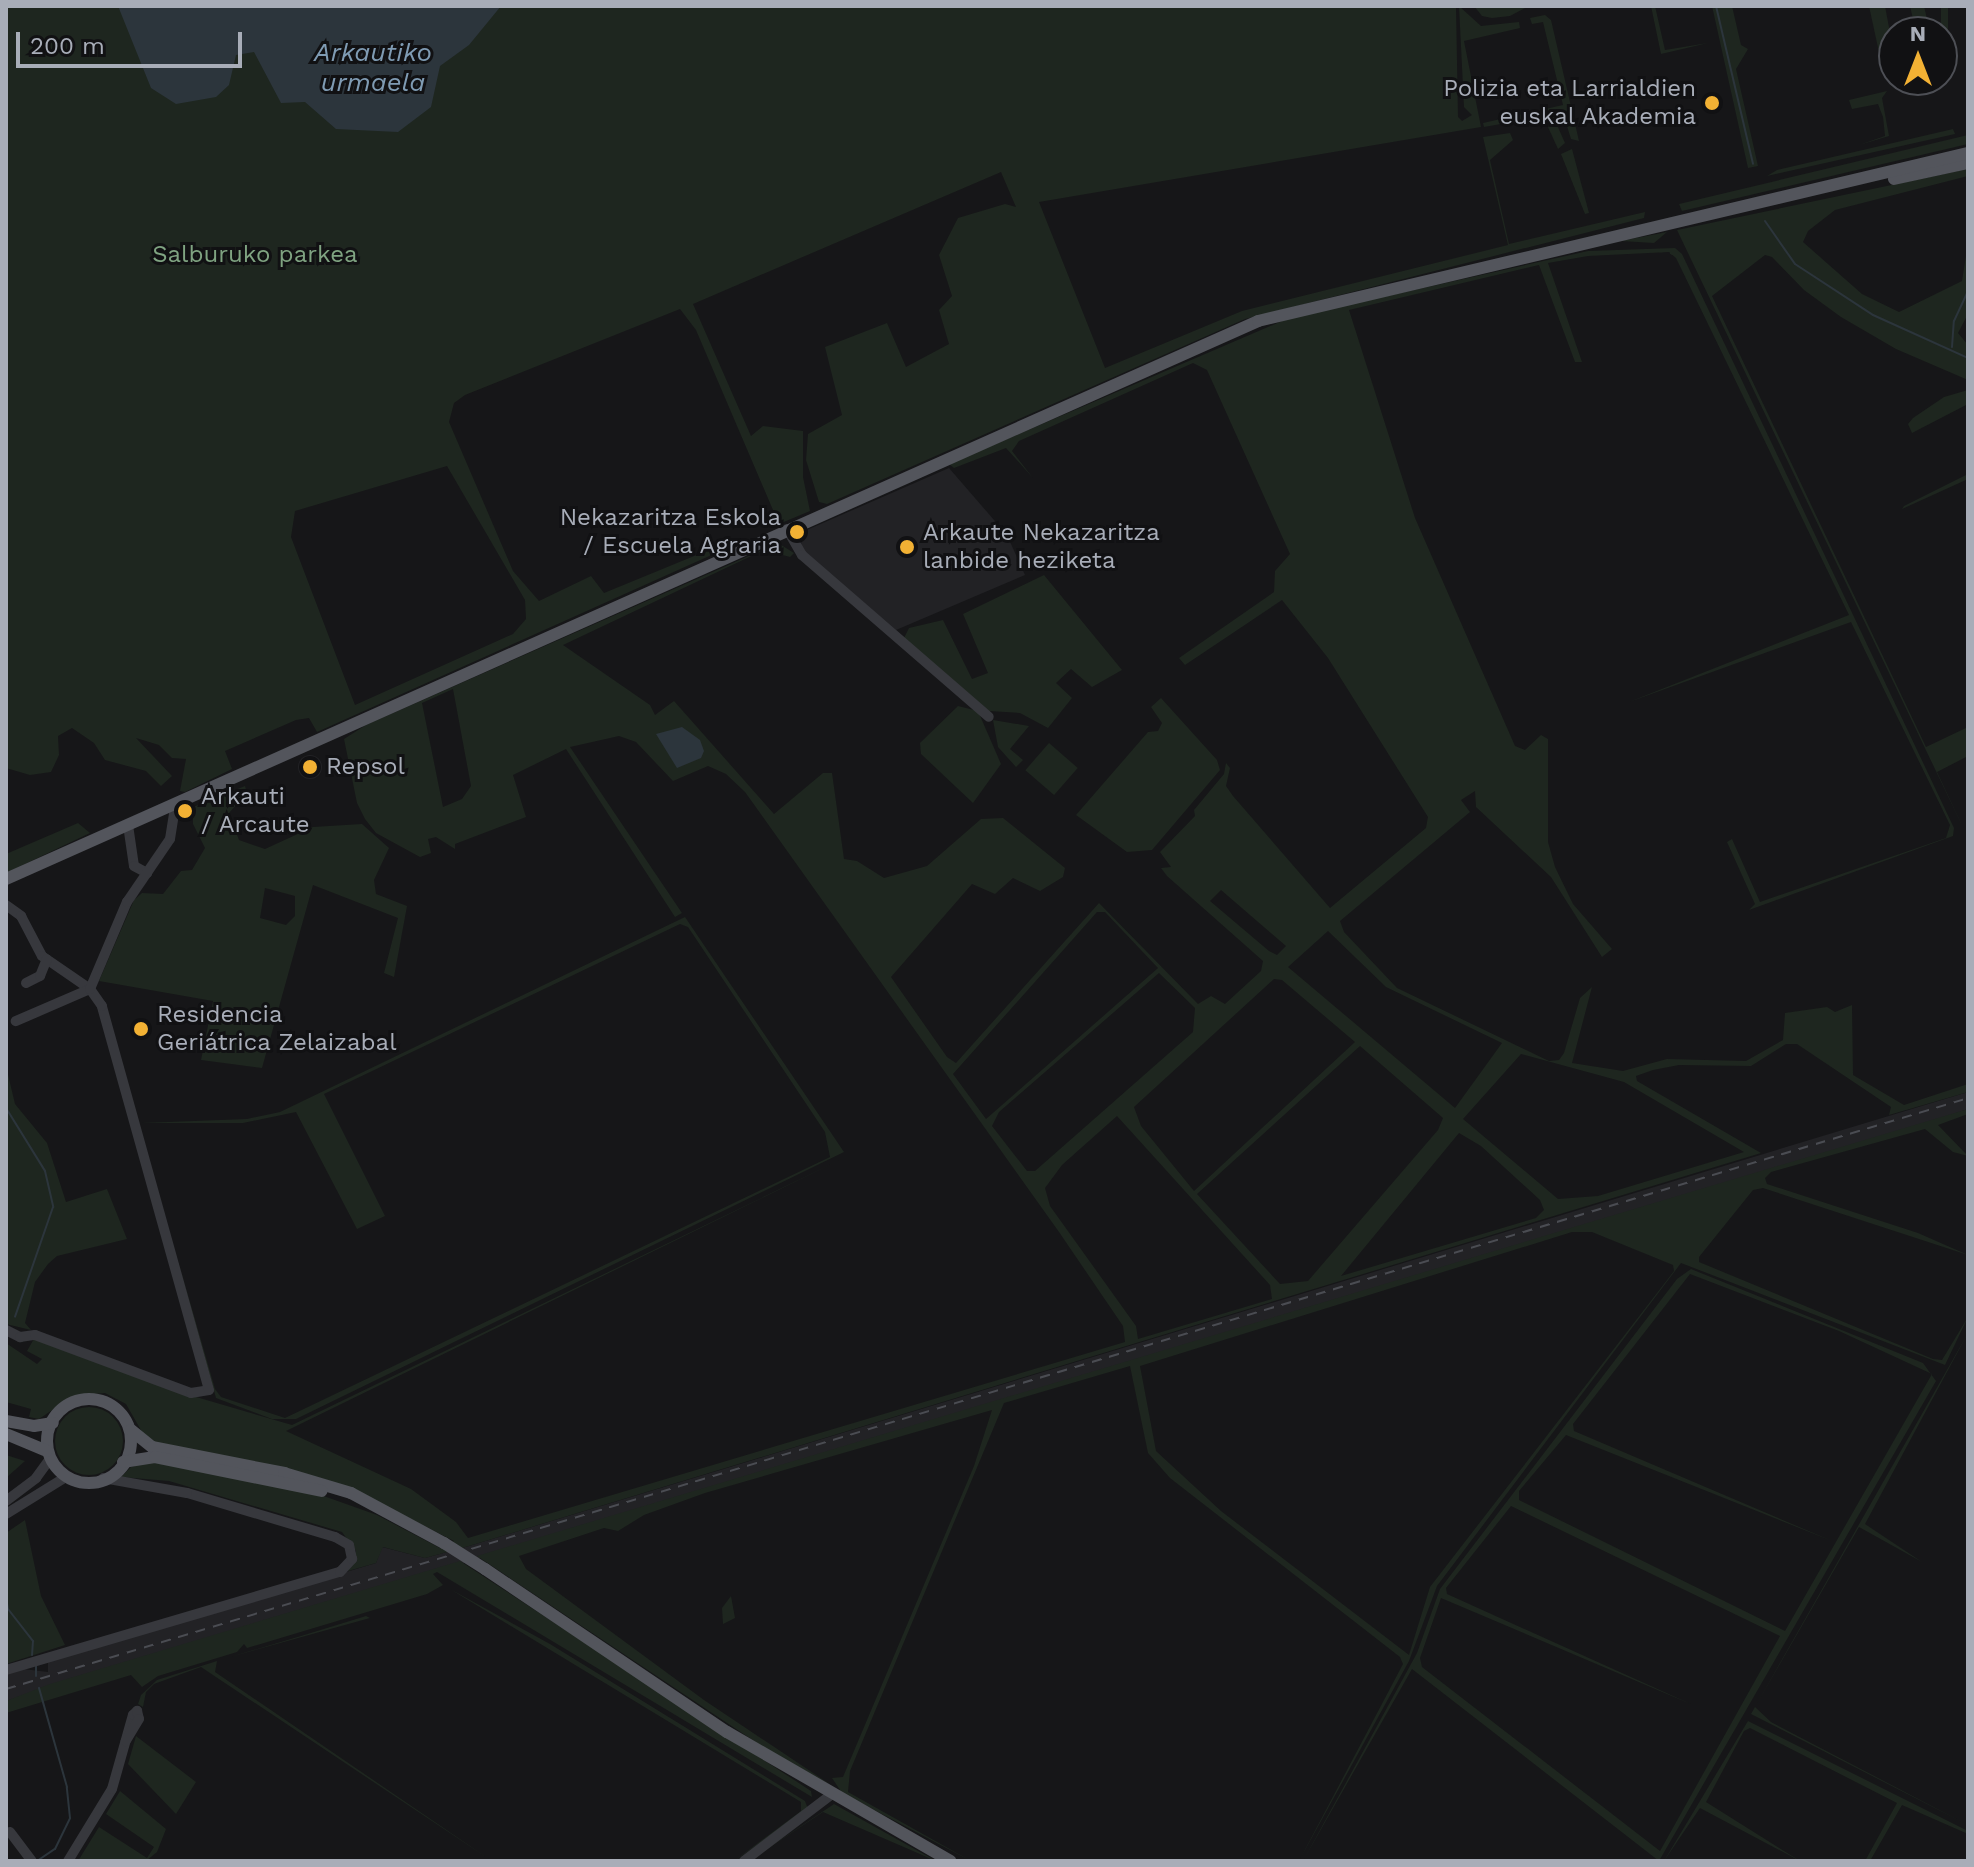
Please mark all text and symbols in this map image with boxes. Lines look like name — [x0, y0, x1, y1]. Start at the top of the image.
scale bar — [20, 16, 246, 66]
north arrow — [1878, 16, 1958, 96]
text: N — [1910, 21, 1926, 46]
text: 200 m — [30, 32, 105, 60]
water label: Arkautiko urmaela — [314, 37, 432, 98]
place label: Polizia eta Larrialdien euskal Akademia — [1442, 75, 1696, 131]
marker: Polizia eta Larrialdien euskal Akademia — [1703, 94, 1721, 112]
park label: Salburuko parkea — [152, 241, 358, 269]
place label: Nekazaritza Eskola / Escuela Agraria — [559, 504, 781, 560]
place label: Arkaute Nekazaritza lanbide heziketa — [923, 519, 1160, 575]
marker: Nekazaritza Eskola / Escuela Agraria — [788, 523, 806, 541]
marker: Arkaute Nekazaritza lanbide heziketa — [898, 538, 916, 556]
place label: Repsol — [326, 753, 405, 781]
marker: Repsol — [301, 758, 319, 776]
place label: Arkauti / Arcaute — [201, 783, 311, 839]
marker: Arkauti / Arcaute — [176, 802, 194, 820]
place label: Residencia Geriátrica Zelaizabal — [157, 1001, 397, 1057]
marker: Residencia Geriátrica Zelaizabal — [132, 1020, 150, 1038]

